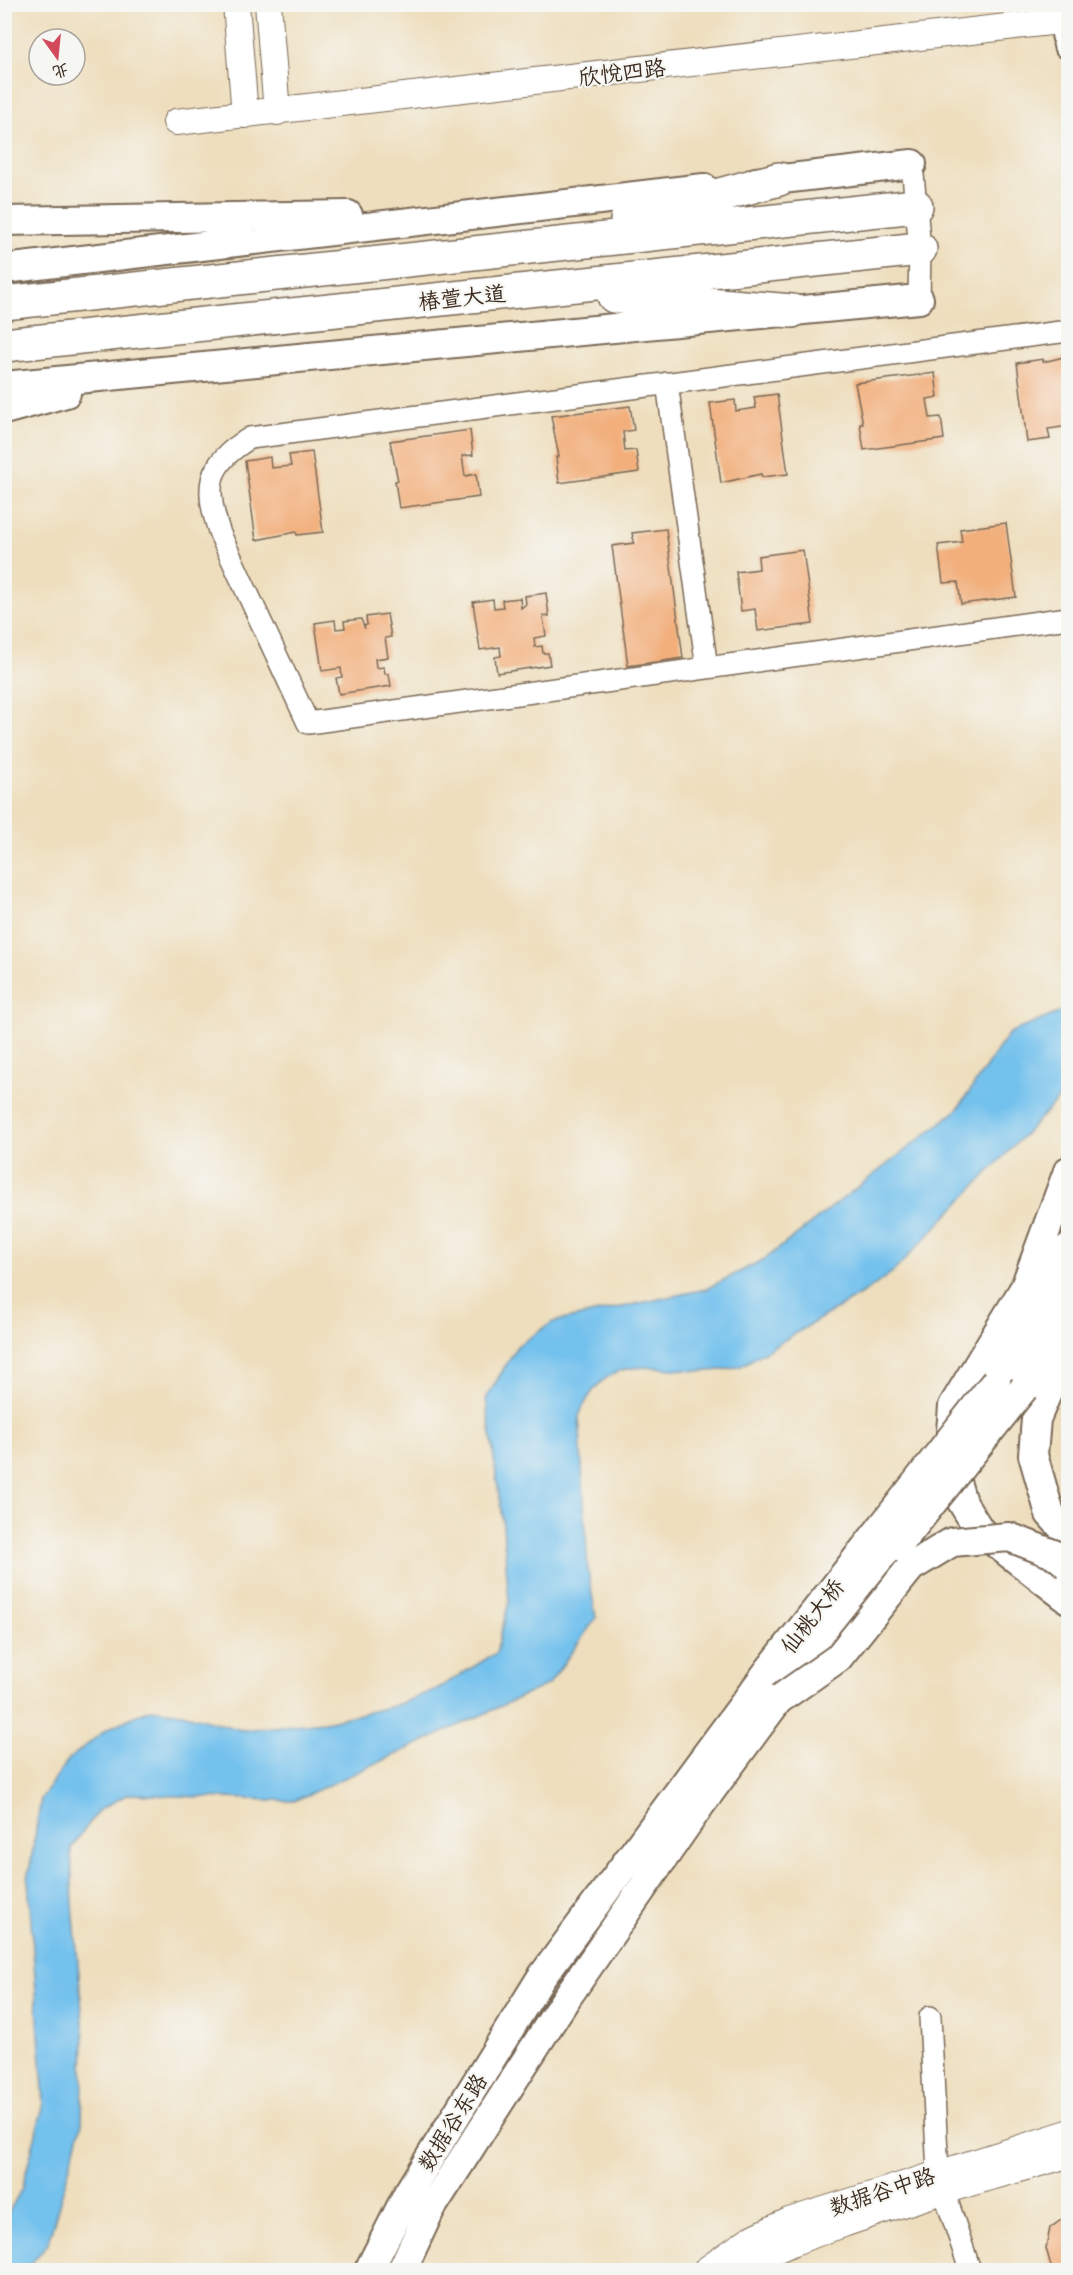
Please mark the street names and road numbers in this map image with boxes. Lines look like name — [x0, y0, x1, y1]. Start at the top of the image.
street label: 欣悦四路 — [577, 55, 668, 96]
street label: 椿萱大道 — [417, 280, 508, 320]
street label: 仙桃大桥 — [775, 1574, 854, 1662]
street label: 数据谷东路 — [413, 2069, 497, 2179]
street label: 数据谷中路 — [826, 2163, 940, 2226]

